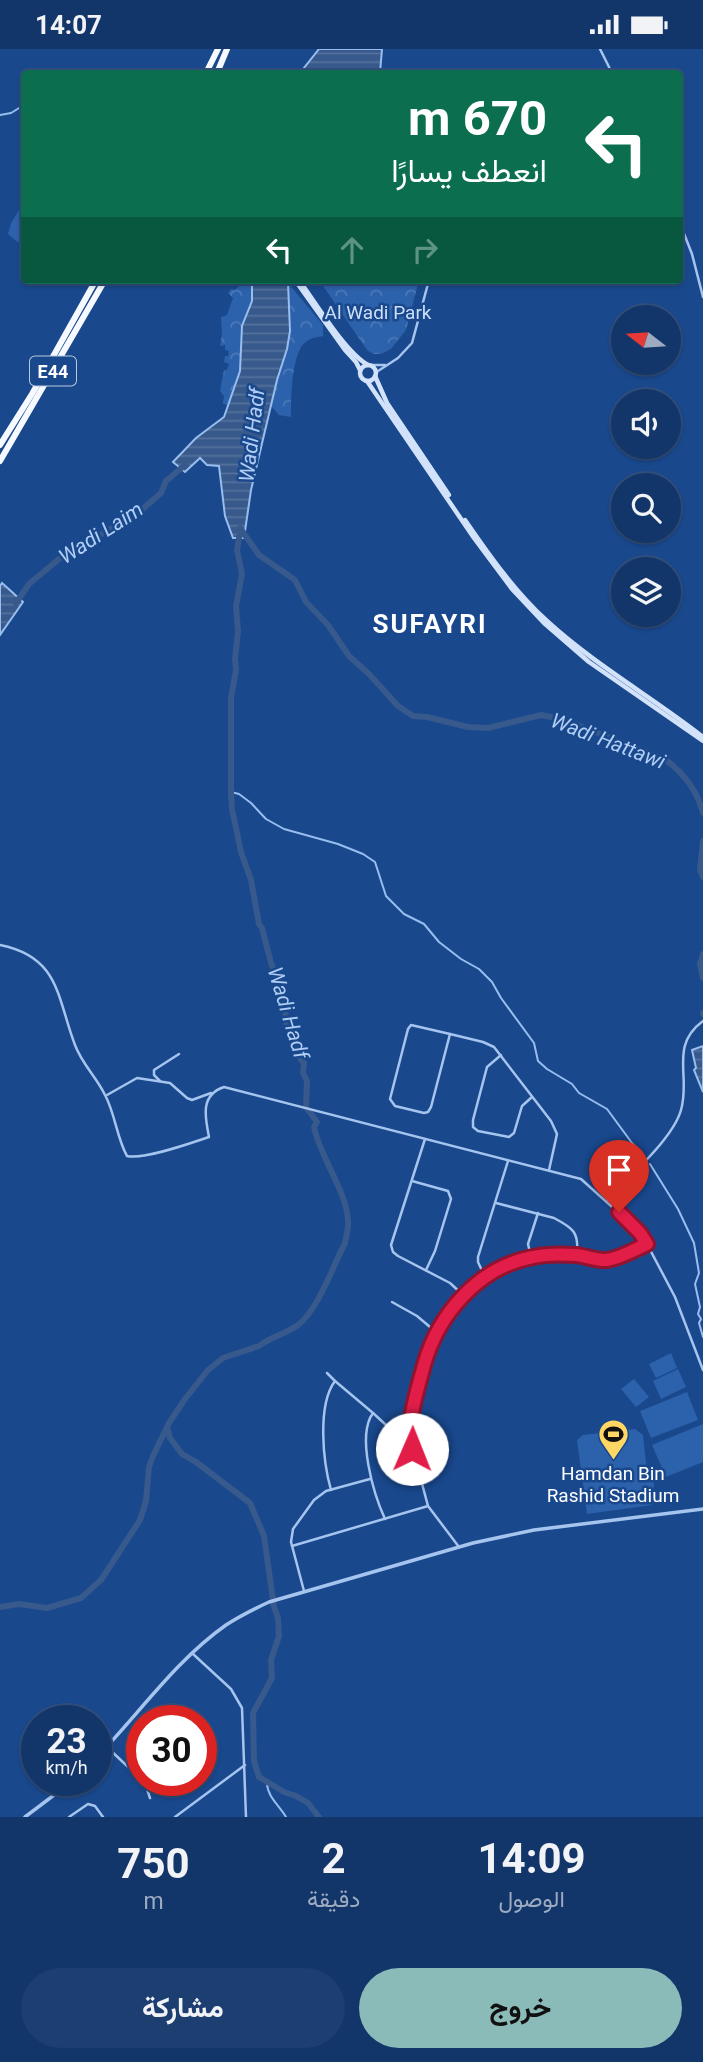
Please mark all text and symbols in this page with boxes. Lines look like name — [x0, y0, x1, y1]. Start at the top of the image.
text: 14:07 — [35, 10, 102, 40]
text: 670 m — [408, 90, 547, 147]
icon: left — [571, 98, 662, 189]
text: انعطف يسارًا — [391, 152, 547, 190]
icon: left — [260, 231, 298, 269]
icon: ahead — [333, 231, 371, 269]
icon: right — [406, 231, 444, 269]
park label: Al Wadi Park — [325, 301, 432, 324]
north arrow — [611, 305, 681, 375]
map controls — [611, 305, 681, 627]
road number: E44 — [30, 357, 76, 385]
water label: Wadi Hadf — [234, 385, 270, 483]
button: sound — [611, 389, 681, 459]
button: search — [611, 473, 681, 543]
water label: Wadi Laim — [55, 497, 147, 569]
button: layers — [611, 557, 681, 627]
district label: SUFAYRI — [372, 609, 488, 639]
water label: Wadi Hattawi — [547, 708, 669, 774]
water label: Wadi Hadf — [263, 964, 314, 1064]
pin — [589, 1140, 649, 1212]
icon: arrive — [600, 1151, 638, 1189]
position arrow — [375, 1412, 449, 1486]
sports icon: Hamdan Bin Rashid Stadium — [596, 1417, 630, 1461]
place label: Hamdan Bin Rashid Stadium — [547, 1462, 679, 1507]
speed limit sign: 30 — [126, 1705, 217, 1796]
text: 23 — [46, 1721, 87, 1762]
text: km/h — [45, 1757, 88, 1778]
text: 2 — [322, 1834, 346, 1883]
text: 14:09 — [477, 1834, 586, 1883]
text: 750 — [117, 1839, 190, 1888]
text: دقيقة — [307, 1886, 360, 1913]
text: الوصول — [498, 1886, 565, 1913]
text: m — [143, 1888, 164, 1915]
button: مشاركة — [21, 1968, 345, 2048]
button: خروج — [359, 1968, 682, 2048]

